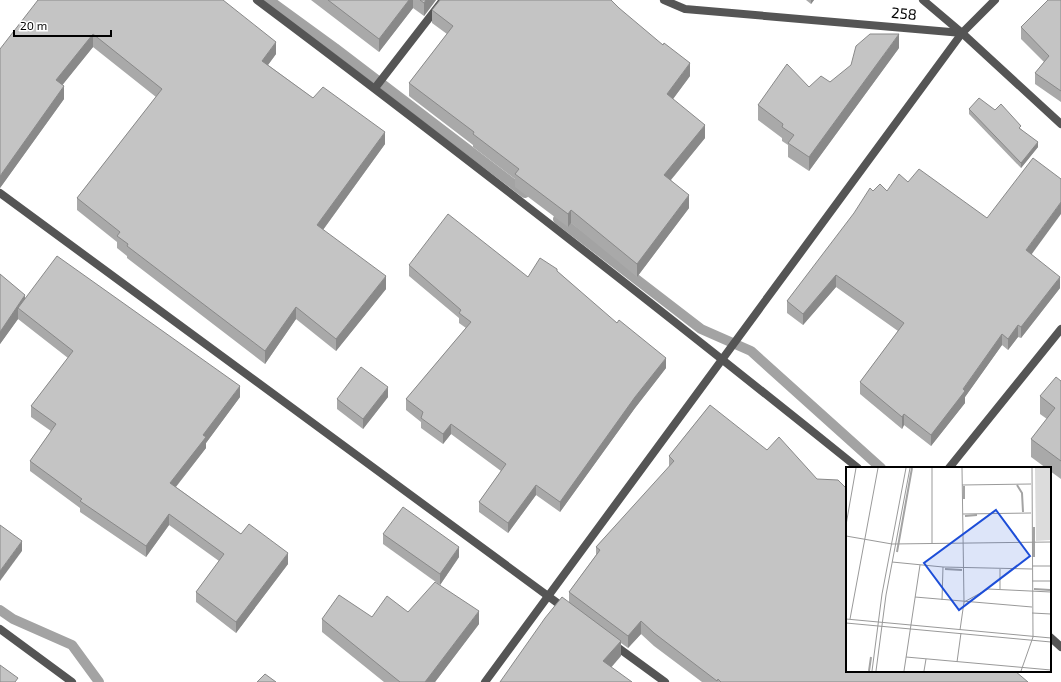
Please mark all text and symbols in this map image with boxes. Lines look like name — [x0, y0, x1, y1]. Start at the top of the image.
street label: 258 — [891, 3, 918, 23]
scale bar — [14, 12, 111, 38]
text: 20 m — [20, 18, 47, 32]
inset map — [846, 467, 1051, 672]

